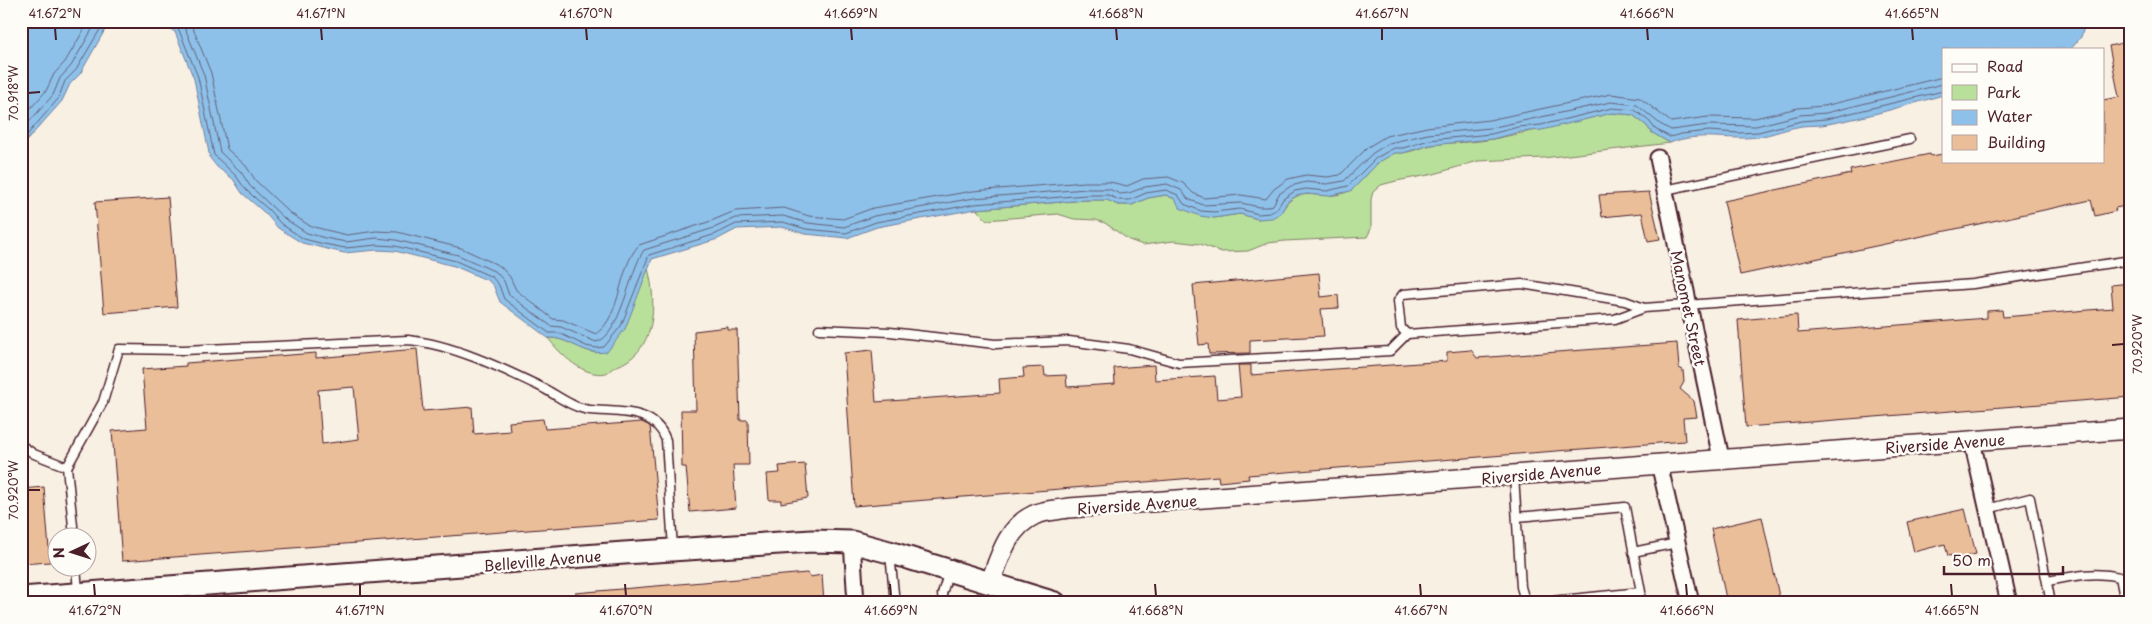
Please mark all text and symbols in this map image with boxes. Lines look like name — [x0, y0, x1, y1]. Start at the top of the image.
text: 41.672°N — [29, 4, 81, 22]
text: 41.671°N — [296, 4, 346, 22]
text: 41.670°N — [559, 4, 613, 22]
text: 41.669°N — [824, 4, 878, 22]
text: 41.668°N — [1089, 4, 1143, 22]
text: 41.667°N — [1355, 4, 1409, 22]
text: 41.666°N — [1620, 4, 1674, 22]
text: 41.665°N — [1885, 4, 1939, 22]
legend — [1942, 48, 2104, 162]
text: Road — [1987, 54, 2023, 77]
text: 70.918°W — [4, 64, 22, 121]
text: Park — [1987, 80, 2021, 103]
text: Water — [1987, 104, 2032, 127]
text: Building — [1987, 130, 2046, 153]
street label: Manomet Street — [1665, 248, 1713, 368]
text: 70.920°W — [2128, 313, 2146, 374]
street label: Riverside Avenue — [1884, 427, 2006, 459]
street label: Riverside Avenue — [1480, 456, 1602, 490]
text: 70.920°W — [4, 459, 22, 520]
street label: Riverside Avenue — [1076, 488, 1198, 520]
north arrow — [48, 526, 98, 576]
street label: Belleville Avenue — [482, 543, 602, 577]
scale bar — [1944, 544, 2063, 576]
text: N — [48, 547, 69, 559]
text: 50 m — [1952, 548, 1991, 571]
text: 41.672°N — [69, 601, 121, 619]
text: 41.671°N — [335, 601, 385, 619]
text: 41.670°N — [599, 601, 653, 619]
text: 41.669°N — [864, 601, 918, 619]
text: 41.668°N — [1129, 601, 1183, 619]
text: 41.667°N — [1394, 601, 1448, 619]
text: 41.666°N — [1660, 601, 1714, 619]
text: 41.665°N — [1925, 601, 1979, 619]

